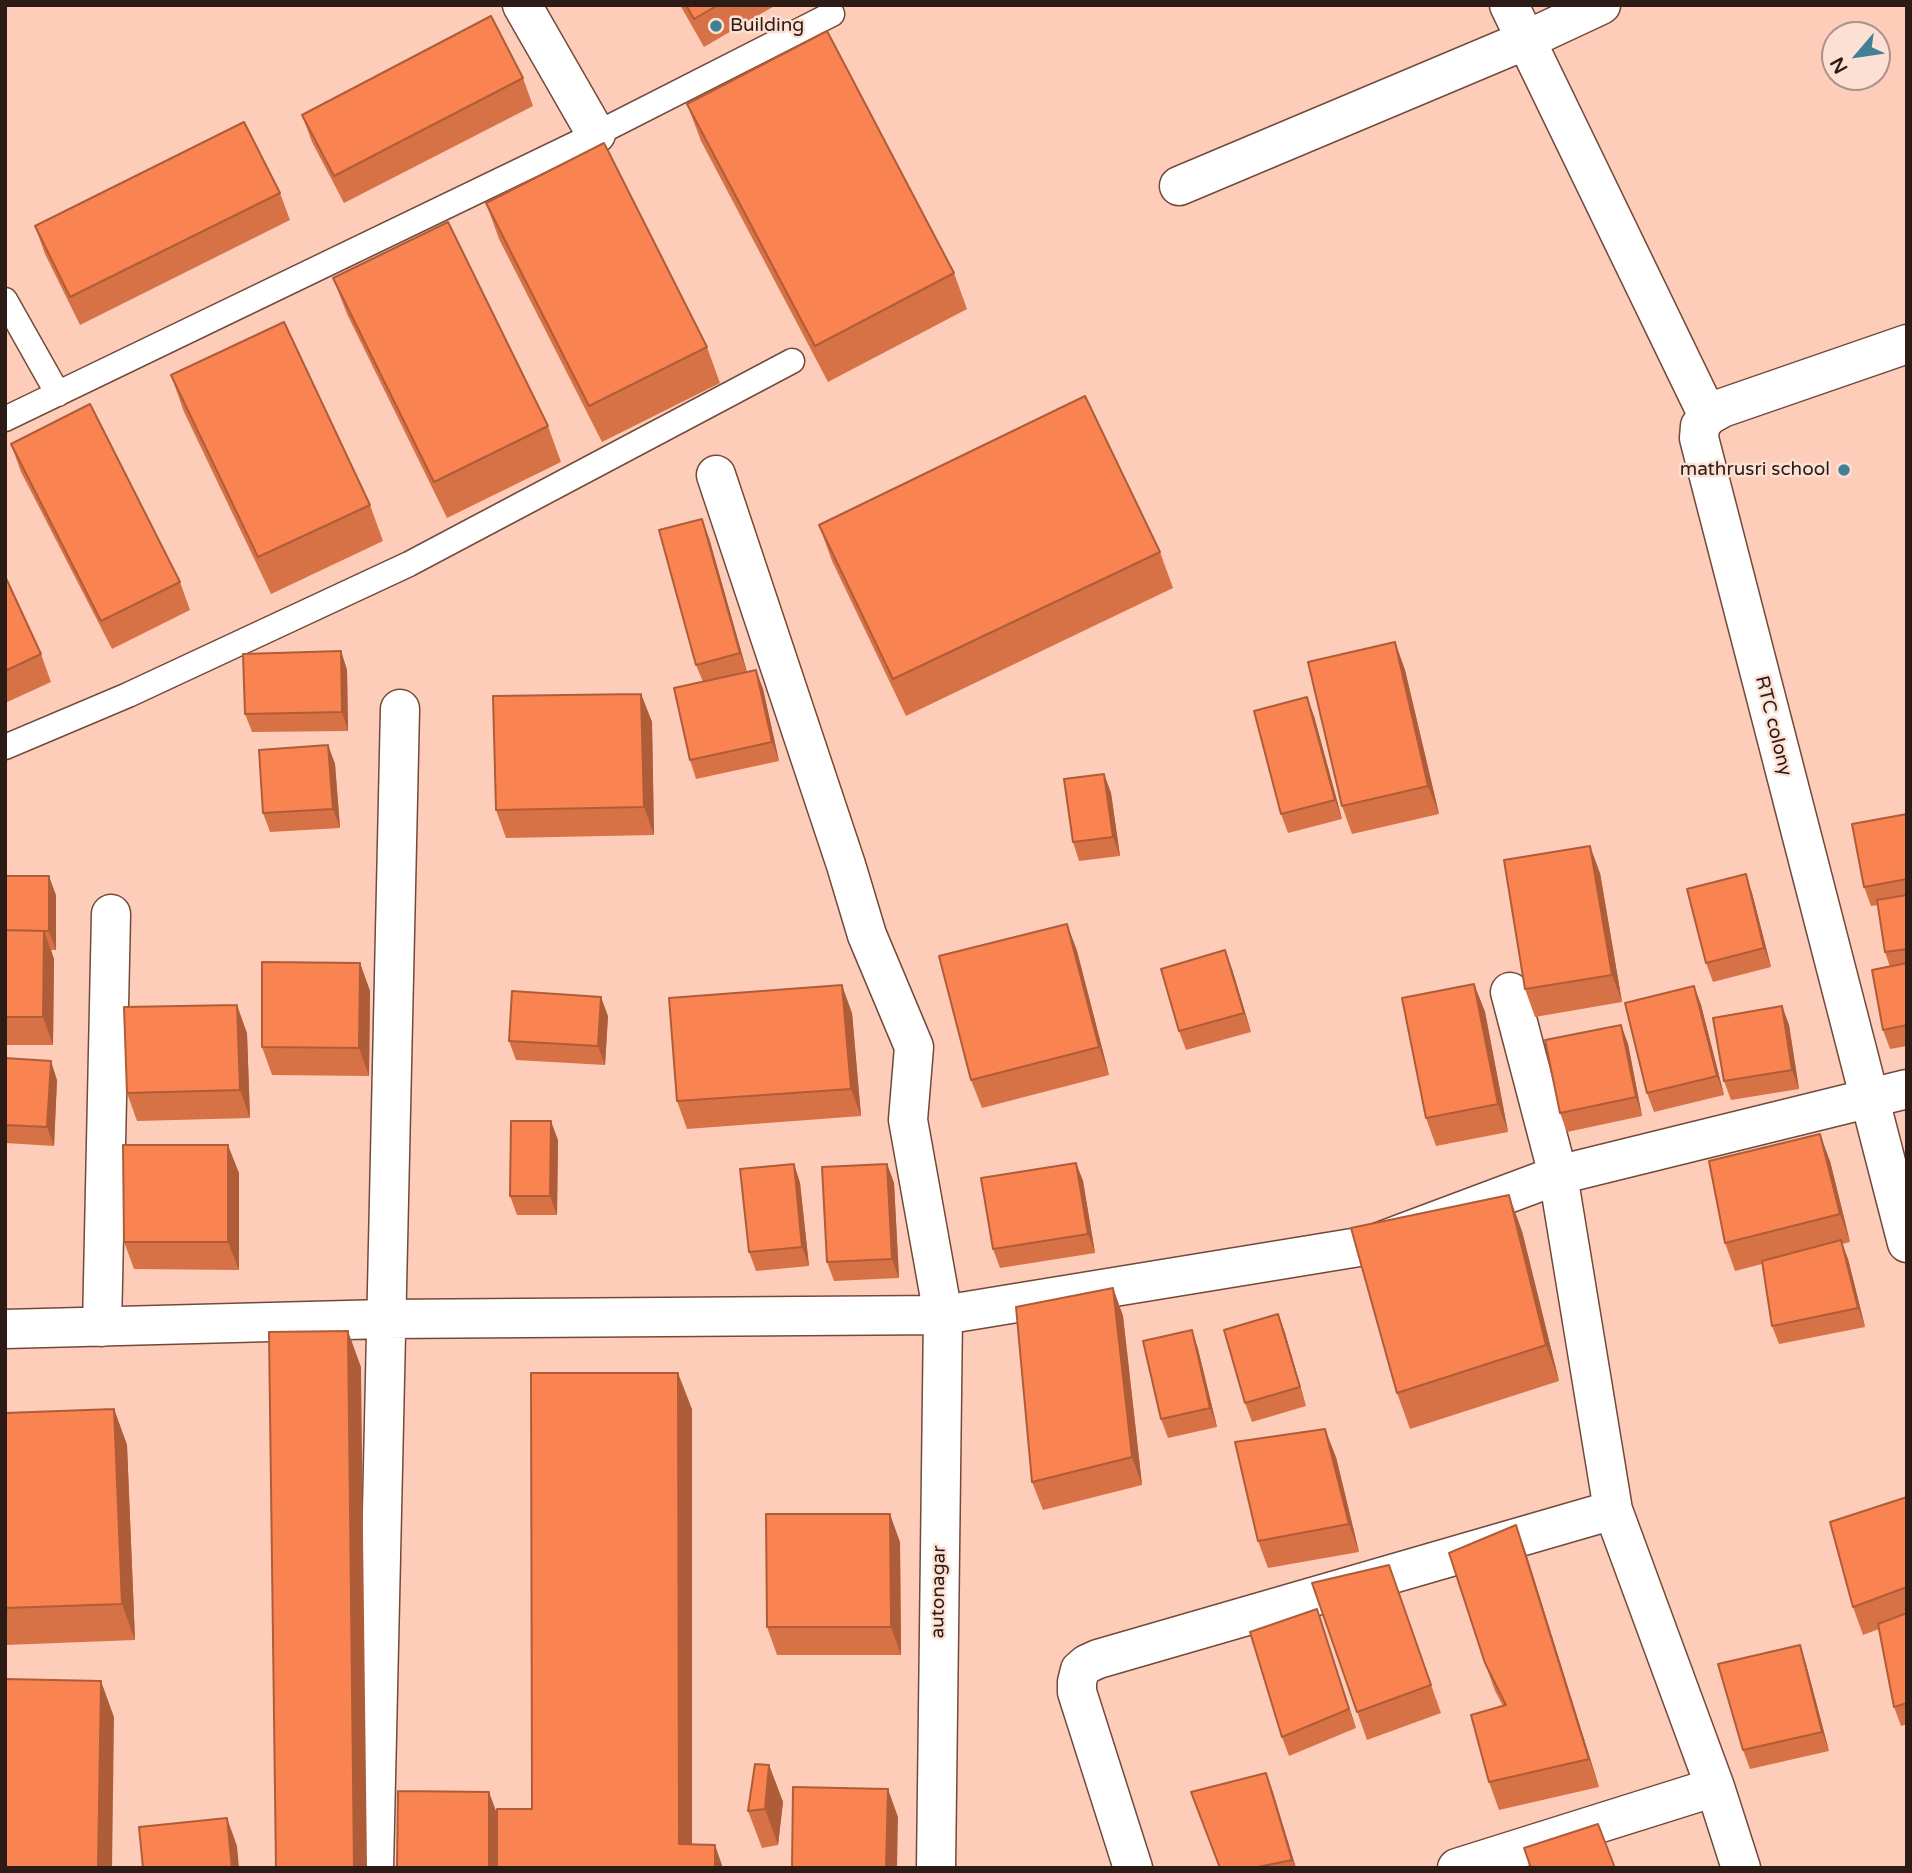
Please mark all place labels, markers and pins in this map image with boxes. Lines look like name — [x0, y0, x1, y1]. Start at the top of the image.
place label: Building — [730, 15, 804, 37]
marker: Building — [708, 18, 724, 34]
place label: mathrusri school — [1680, 459, 1830, 481]
marker: mathrusri school — [1836, 462, 1852, 478]

